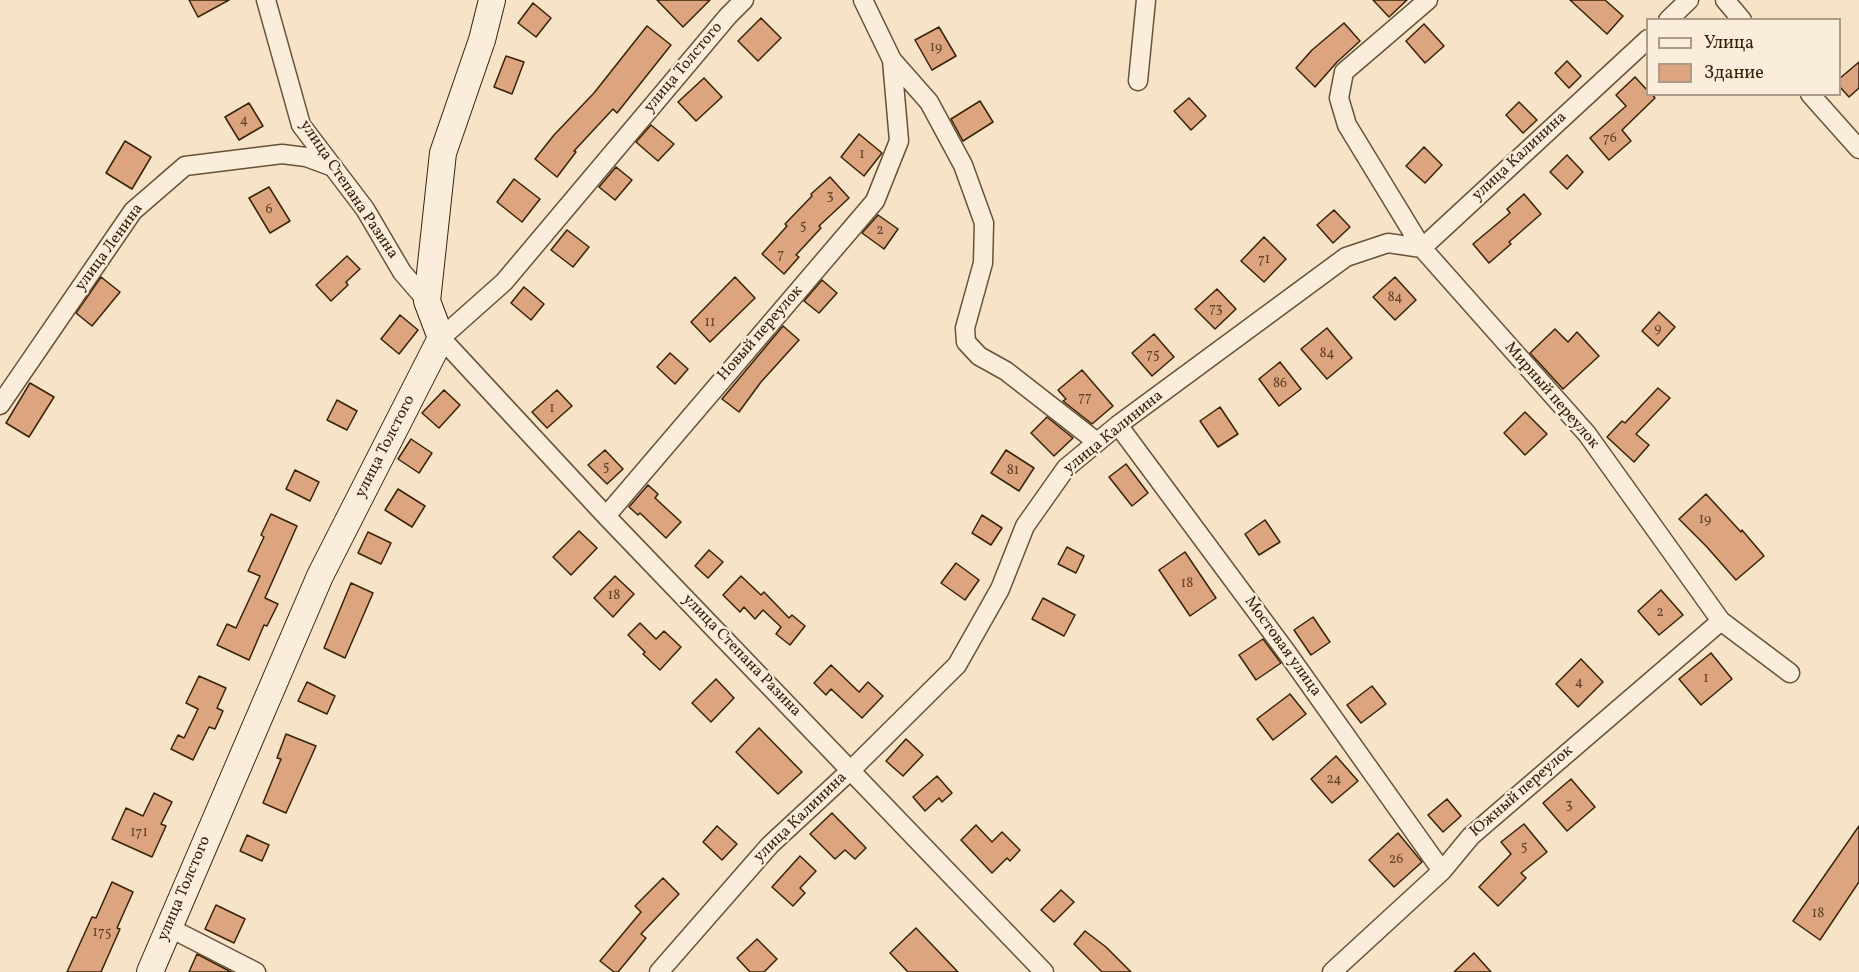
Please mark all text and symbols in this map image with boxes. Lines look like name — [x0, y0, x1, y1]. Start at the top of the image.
legend — [1646, 18, 1841, 96]
street label: улица Толстого — [641, 19, 727, 117]
text: Улица — [1704, 31, 1754, 56]
house number: 19 — [930, 40, 942, 56]
text: Здание — [1704, 61, 1764, 86]
street label: улица Калинина — [1469, 108, 1571, 206]
house number: 4 — [240, 113, 248, 129]
street label: улица Степана Разина — [294, 117, 402, 263]
house number: 76 — [1603, 131, 1617, 147]
house number: 1 — [859, 147, 865, 163]
house number: 3 — [826, 188, 834, 204]
street label: улица Ленина — [72, 201, 148, 295]
house number: 6 — [265, 202, 273, 218]
house number: 5 — [800, 218, 806, 234]
house number: 2 — [876, 223, 884, 239]
house number: 7 — [778, 247, 784, 263]
house number: 71 — [1258, 252, 1270, 268]
street label: Новый переулок — [714, 282, 808, 386]
house number: 84 — [1387, 290, 1403, 306]
house number: 73 — [1209, 301, 1223, 317]
house number: 11 — [705, 315, 715, 331]
house number: 9 — [1654, 321, 1662, 337]
street label: Мирный переулок — [1499, 339, 1603, 453]
house number: 84 — [1319, 346, 1335, 362]
house number: 75 — [1146, 347, 1160, 363]
house number: 86 — [1273, 376, 1287, 392]
street label: улица Калинина — [1060, 387, 1168, 479]
house number: 77 — [1078, 390, 1092, 406]
street label: улица Толстого — [352, 393, 420, 501]
house number: 1 — [549, 401, 555, 417]
house number: 5 — [603, 459, 609, 475]
house number: 81 — [1007, 463, 1019, 479]
house number: 19 — [1699, 512, 1711, 528]
house number: 18 — [1181, 576, 1193, 592]
house number: 18 — [608, 588, 620, 604]
street label: улица Степана Разина — [677, 591, 805, 721]
street label: Мостовая улица — [1239, 593, 1325, 701]
house number: 2 — [1656, 605, 1664, 621]
house number: 1 — [1703, 671, 1709, 687]
house number: 4 — [1575, 675, 1583, 691]
street label: Южный переулок — [1467, 742, 1577, 842]
street label: улица Калинина — [750, 769, 852, 867]
house number: 24 — [1326, 772, 1342, 788]
house number: 3 — [1565, 797, 1573, 813]
house number: 171 — [130, 825, 148, 841]
street label: улица Толстого — [154, 834, 216, 944]
house number: 5 — [1521, 839, 1527, 855]
house number: 26 — [1389, 852, 1403, 868]
house number: 18 — [1812, 906, 1824, 922]
house number: 175 — [93, 925, 111, 941]

